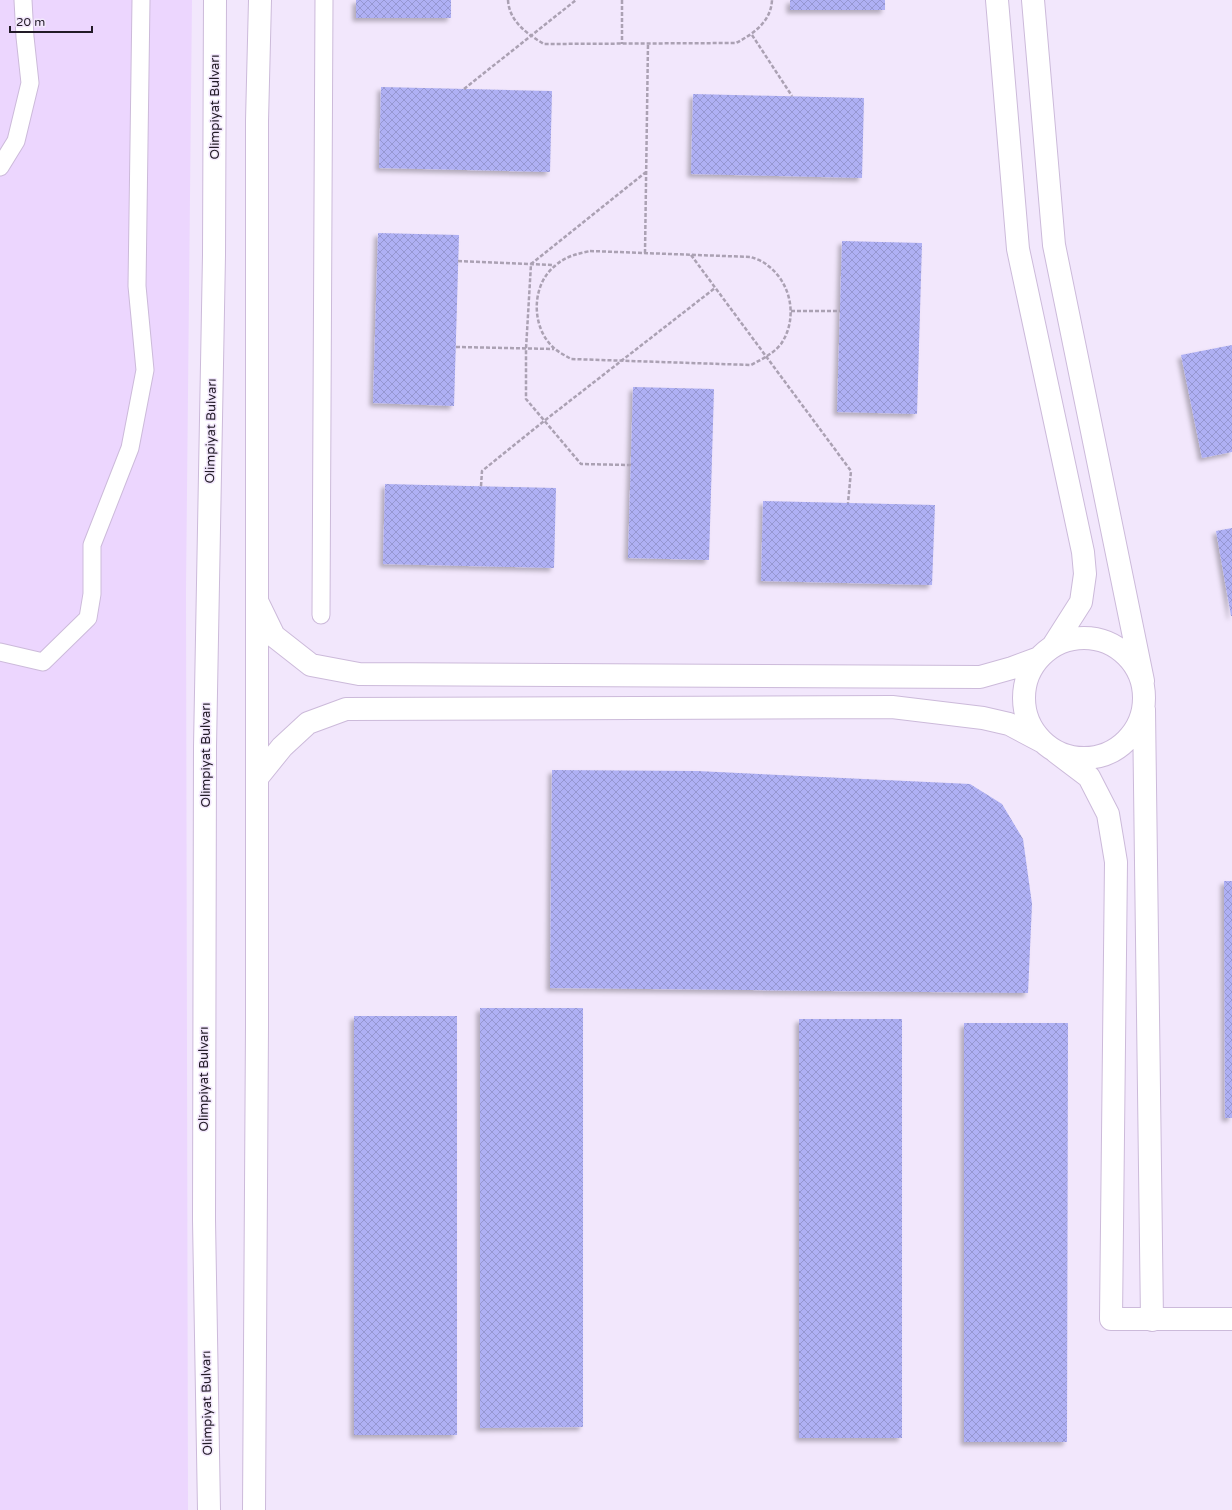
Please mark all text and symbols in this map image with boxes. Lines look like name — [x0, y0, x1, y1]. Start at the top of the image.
scale bar — [10, 8, 92, 34]
text: 20 m — [16, 15, 45, 29]
street label: Olimpiyat Bulvarı — [207, 54, 223, 160]
street label: Olimpiyat Bulvarı — [202, 378, 220, 484]
street label: Olimpiyat Bulvarı — [198, 702, 214, 808]
street label: Olimpiyat Bulvarı — [196, 1026, 212, 1132]
street label: Olimpiyat Bulvarı — [198, 1350, 216, 1456]

